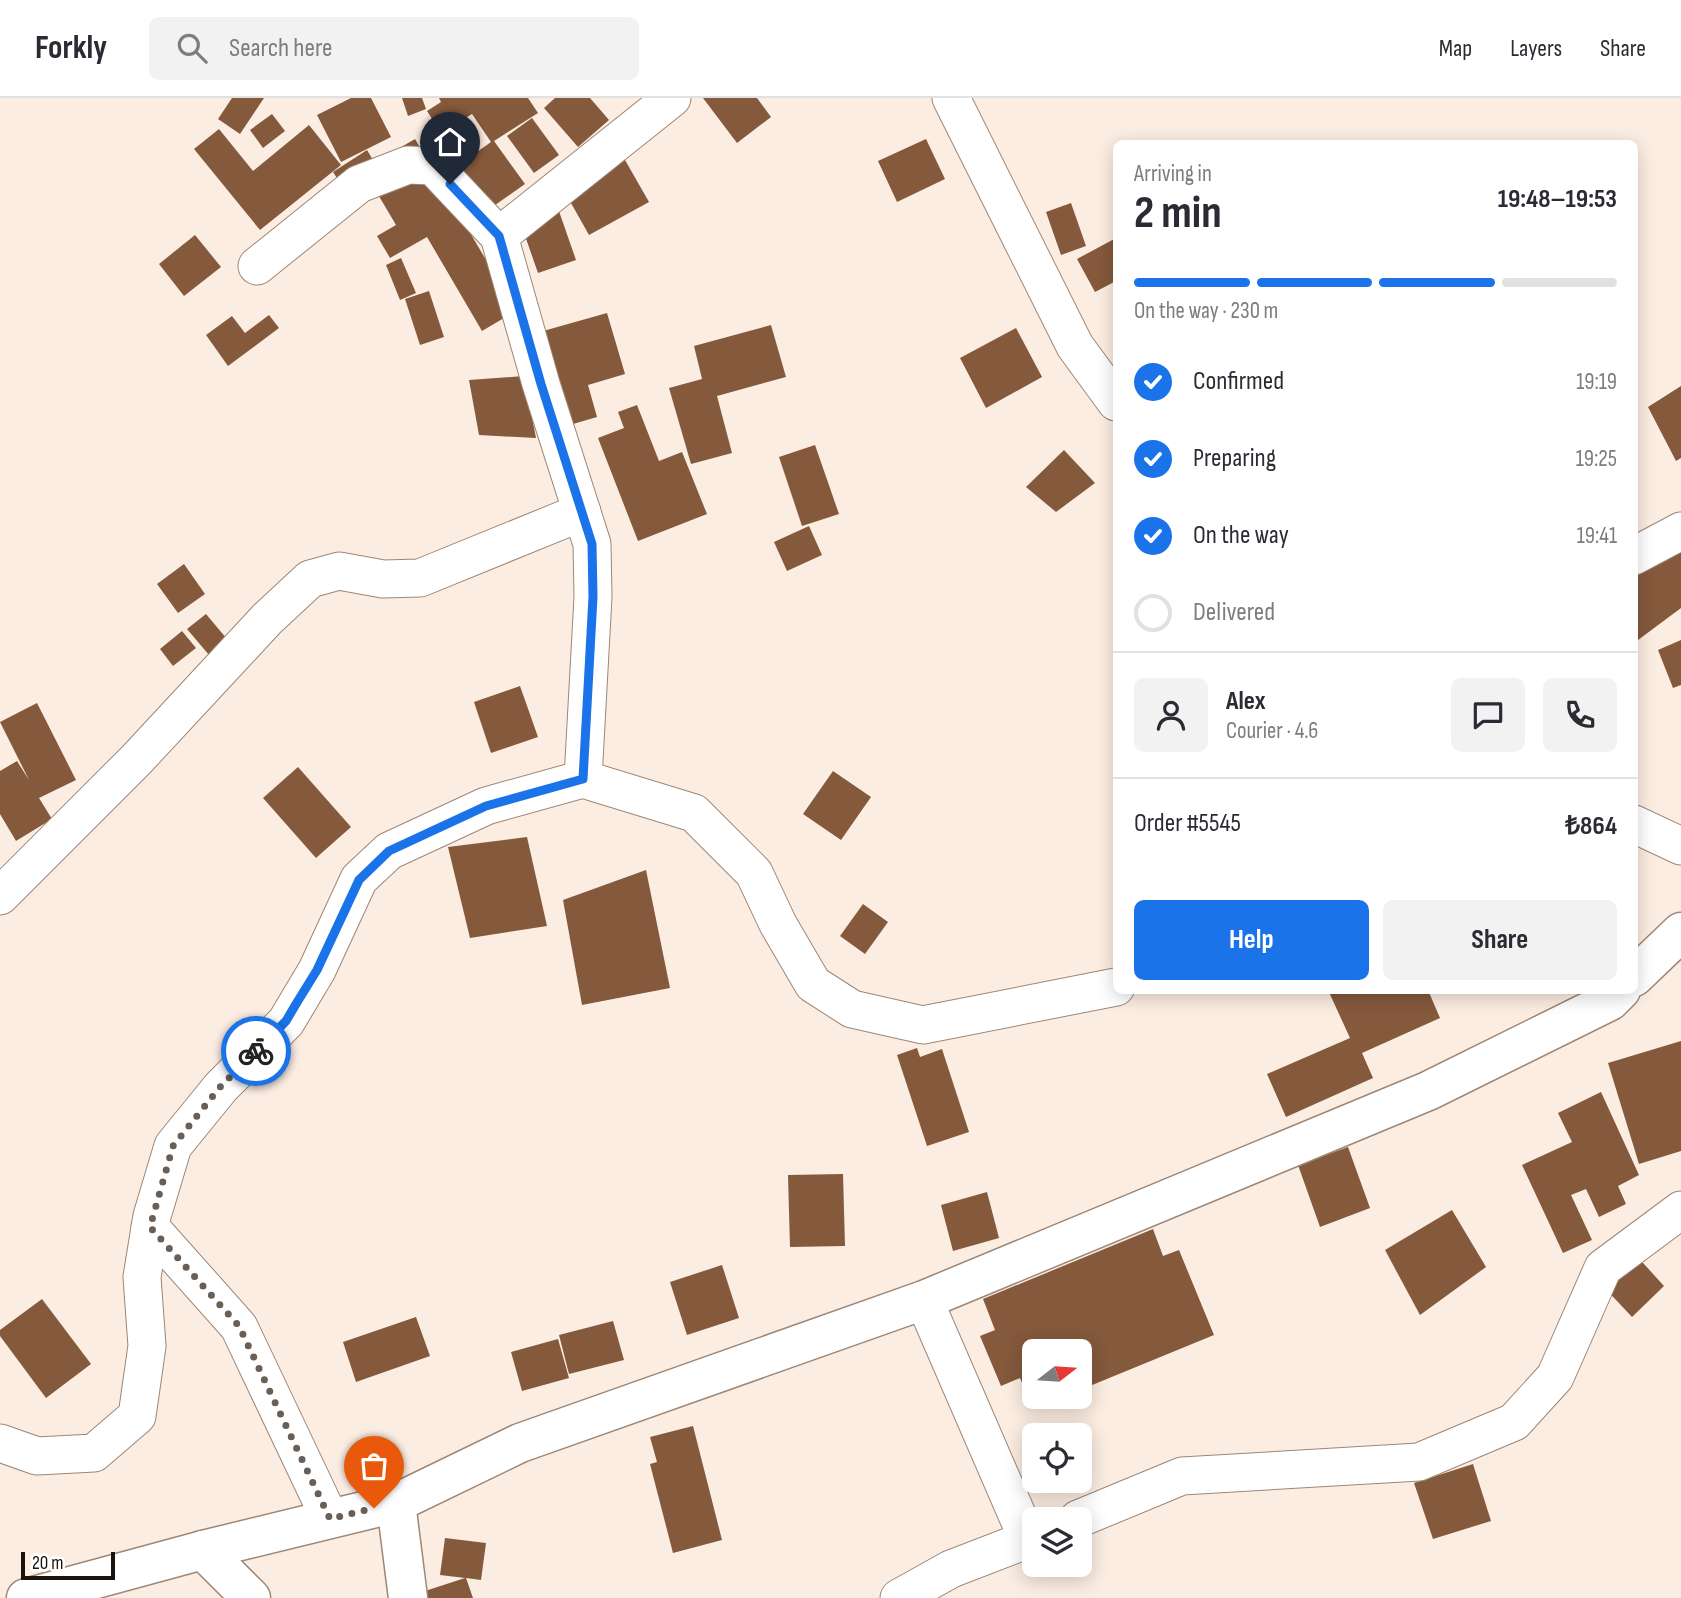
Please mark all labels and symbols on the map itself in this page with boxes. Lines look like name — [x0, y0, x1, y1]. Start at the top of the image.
pin — [420, 112, 480, 184]
courier — [221, 1016, 291, 1086]
north arrow — [1022, 1339, 1092, 1409]
pin — [344, 1436, 404, 1508]
scale bar — [21, 1549, 116, 1581]

